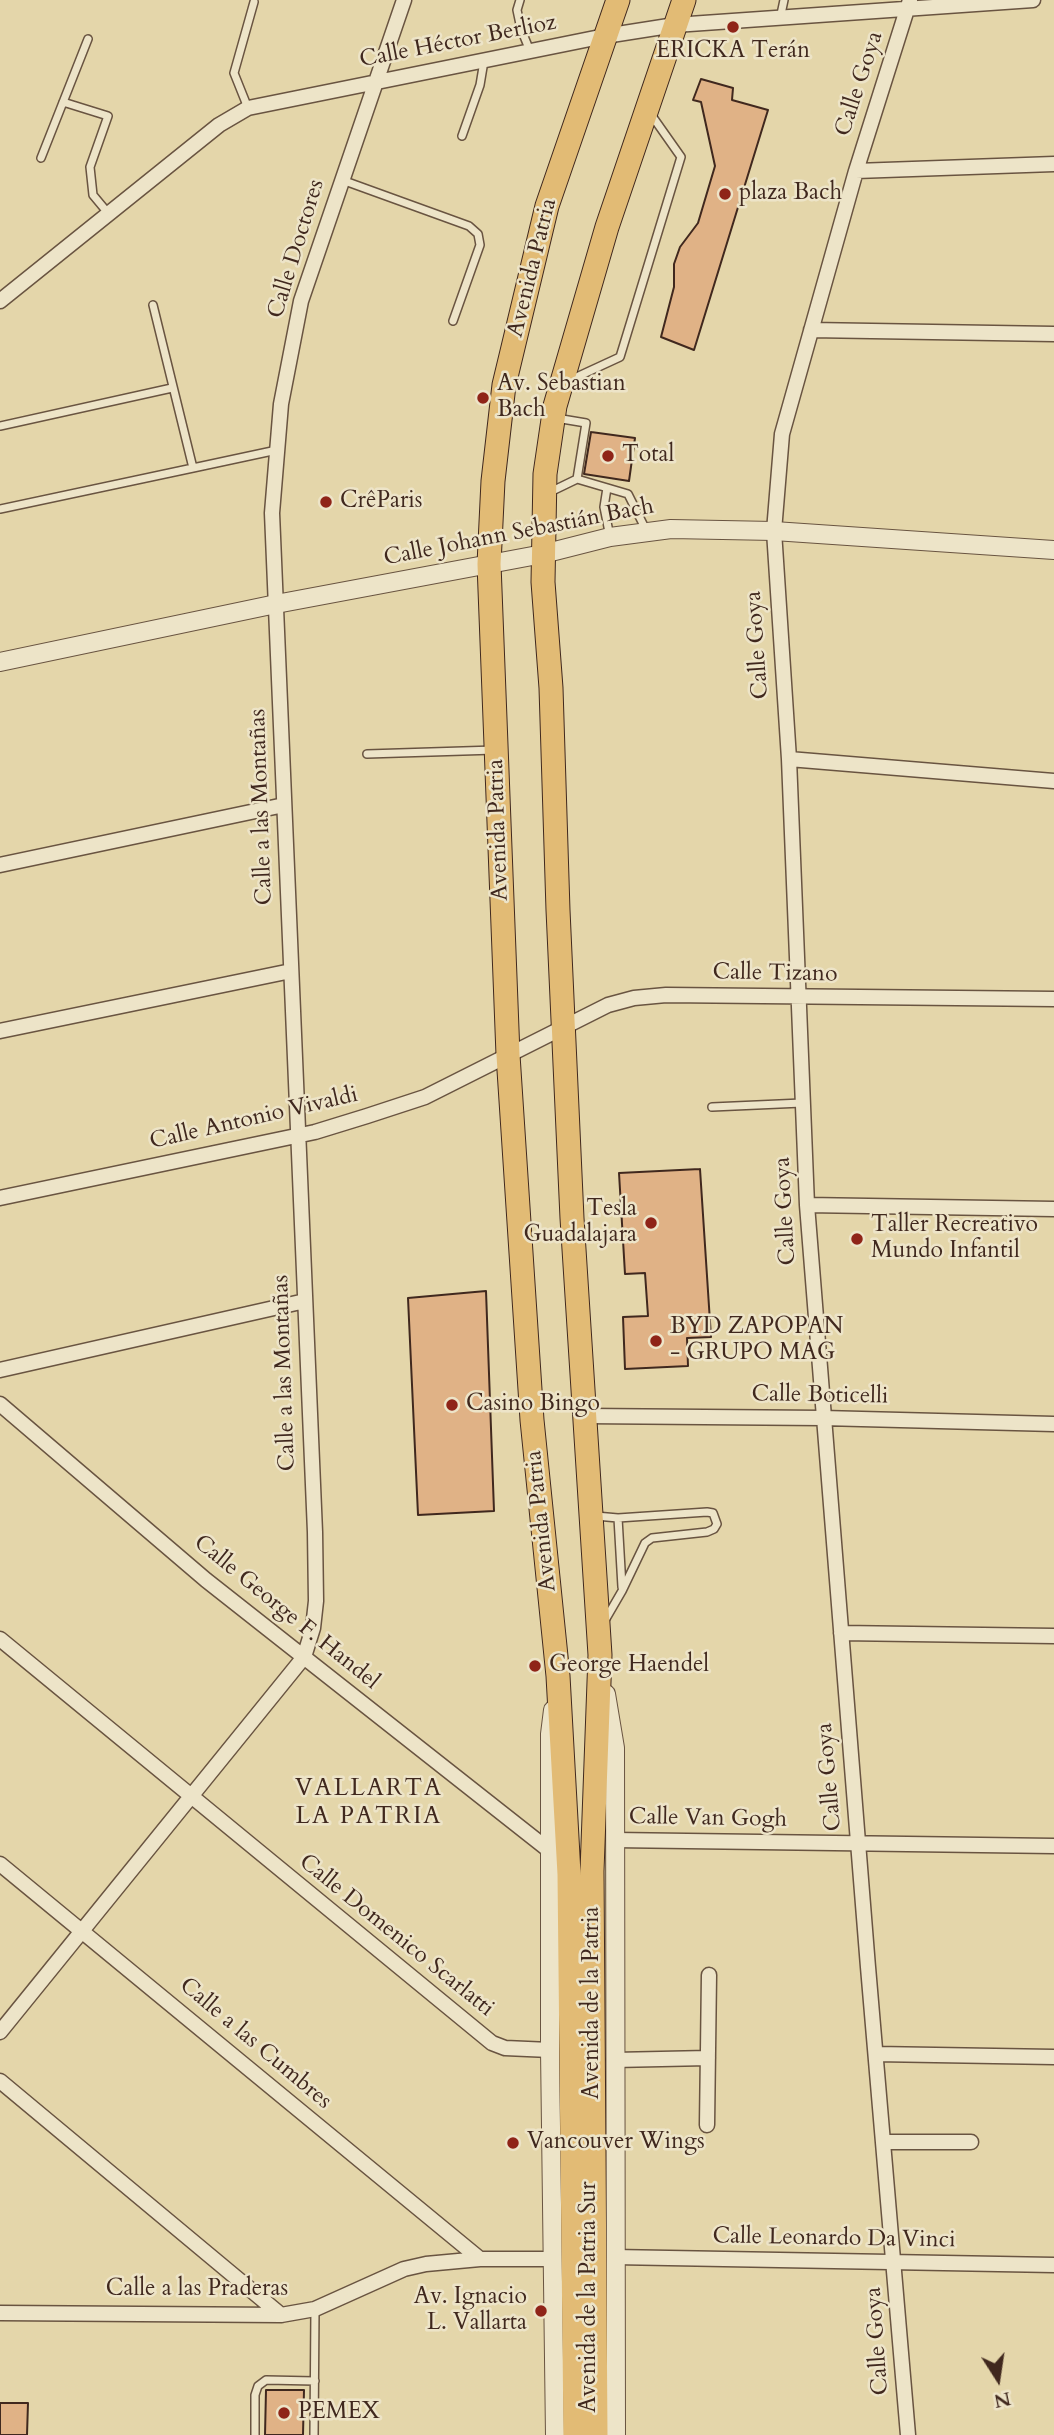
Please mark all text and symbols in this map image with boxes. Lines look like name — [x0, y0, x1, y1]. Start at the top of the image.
street label: Calle Héctor Berlioz — [357, 9, 559, 75]
marker: ERICKA Terán — [725, 19, 741, 35]
street label: Calle Goya — [830, 28, 890, 140]
place label: ERICKA Terán — [656, 38, 810, 66]
street label: Calle Doctores — [263, 176, 331, 322]
place label: plaza Bach — [739, 180, 842, 208]
marker: plaza Bach — [717, 186, 733, 202]
street label: Avenida Patria — [502, 196, 564, 340]
place label: Av. Sebastian Bach — [497, 371, 626, 425]
marker: Av. Sebastian Bach — [475, 390, 491, 406]
place label: Total — [622, 442, 674, 470]
marker: Total — [600, 448, 616, 464]
place label: CrêParis — [340, 488, 423, 516]
street label: Calle Johann Sebastián Bach — [382, 493, 656, 573]
marker: CrêParis — [318, 494, 334, 510]
street label: Calle Goya — [740, 590, 776, 700]
street label: Calle a las Montañas — [245, 708, 279, 906]
street label: Avenida Patria — [483, 759, 515, 901]
street label: Calle Tizano — [712, 959, 838, 989]
street label: Calle Antonio Vivaldi — [147, 1082, 361, 1156]
street label: Calle Goya — [769, 1156, 803, 1266]
place label: Tesla Guadalajara — [524, 1196, 637, 1250]
place label: Taller Recreativo Mundo Infantil — [871, 1212, 1038, 1266]
marker: Tesla Guadalajara — [643, 1215, 659, 1231]
marker: Taller Recreativo Mundo Infantil — [849, 1231, 865, 1247]
street label: Calle a las Montañas — [268, 1274, 302, 1472]
place label: BYD ZAPOPAN - GRUPO MAG — [670, 1314, 843, 1368]
marker: BYD ZAPOPAN - GRUPO MAG — [648, 1333, 664, 1349]
street label: Calle Boticelli — [751, 1381, 889, 1411]
place label: Casino Bingo — [466, 1391, 600, 1419]
marker: Casino Bingo — [444, 1397, 460, 1413]
street label: Avenida Patria — [521, 1449, 563, 1593]
street label: Calle George F. Handel — [188, 1530, 384, 1696]
place label: George Haendel — [549, 1652, 709, 1680]
marker: George Haendel — [527, 1658, 543, 1674]
street label: Calle Goya — [812, 1722, 848, 1832]
district label: VALLARTA LA PATRIA — [296, 1775, 442, 1831]
street label: Calle Van Gogh — [629, 1804, 787, 1834]
street label: Calle Domenico Scarlatti — [293, 1849, 499, 2023]
street label: Avenida de la Patria — [579, 1907, 607, 2099]
street label: Calle a las Cumbres — [173, 1972, 337, 2116]
place label: Vancouver Wings — [527, 2129, 705, 2157]
marker: Vancouver Wings — [505, 2135, 521, 2151]
street label: Avenida de la Patria Sur — [576, 2181, 604, 2413]
street label: Calle Leonardo Da Vinci — [712, 2223, 956, 2255]
street label: Calle a las Praderas — [106, 2276, 288, 2304]
place label: Av. Ignacio L. Vallarta — [414, 2284, 527, 2338]
street label: Calle Goya — [860, 2286, 896, 2396]
marker: Av. Ignacio L. Vallarta — [533, 2303, 549, 2319]
north arrow — [963, 2344, 1033, 2414]
text: N — [992, 2385, 1013, 2414]
place label: PEMEX — [298, 2399, 380, 2427]
marker: PEMEX — [276, 2405, 292, 2421]

